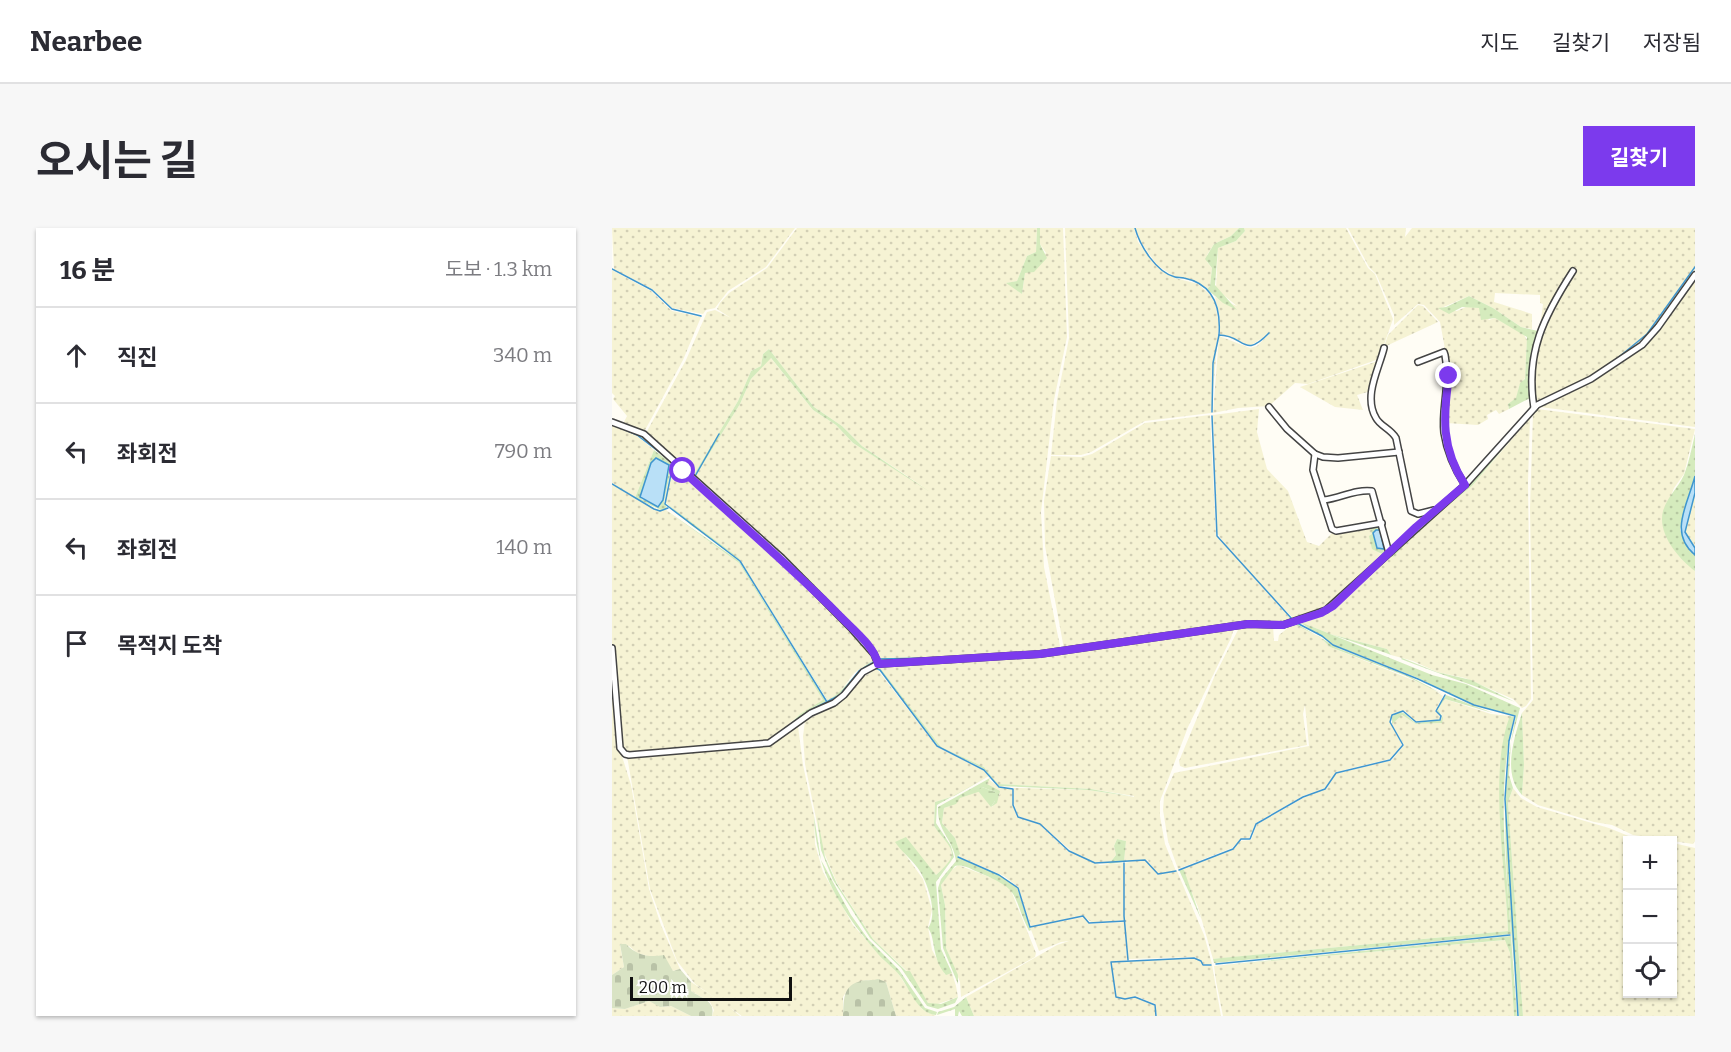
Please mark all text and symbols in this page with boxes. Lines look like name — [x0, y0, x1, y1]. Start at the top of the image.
text: Nearbee — [30, 25, 142, 58]
text: 지도 — [1480, 30, 1519, 56]
text: 길찾기 — [1552, 30, 1610, 56]
text: 저장됨 — [1643, 30, 1701, 56]
button: 길찾기 — [1583, 126, 1695, 186]
text: 오시는 길 — [36, 136, 198, 186]
text: 16 분 — [60, 255, 115, 286]
text: 도보 · 1.3 km — [445, 257, 552, 281]
icon: ahead — [60, 339, 93, 372]
text: 340 m — [493, 343, 552, 367]
text: 직진 — [117, 344, 157, 371]
route end — [1435, 362, 1461, 388]
icon: left — [60, 435, 93, 468]
text: 790 m — [495, 439, 552, 463]
text: 좌회전 — [117, 440, 178, 467]
route start — [669, 457, 695, 483]
icon: left — [60, 531, 93, 564]
text: 140 m — [496, 535, 552, 559]
text: 좌회전 — [117, 536, 178, 563]
icon: arrive — [60, 627, 93, 660]
text: 목적지 도착 — [117, 632, 222, 659]
map controls — [1623, 836, 1677, 998]
button: + — [1623, 836, 1677, 890]
button: − — [1623, 890, 1677, 944]
button: locate — [1623, 944, 1677, 998]
scale bar — [630, 974, 792, 1002]
text: 200 m — [639, 978, 687, 997]

